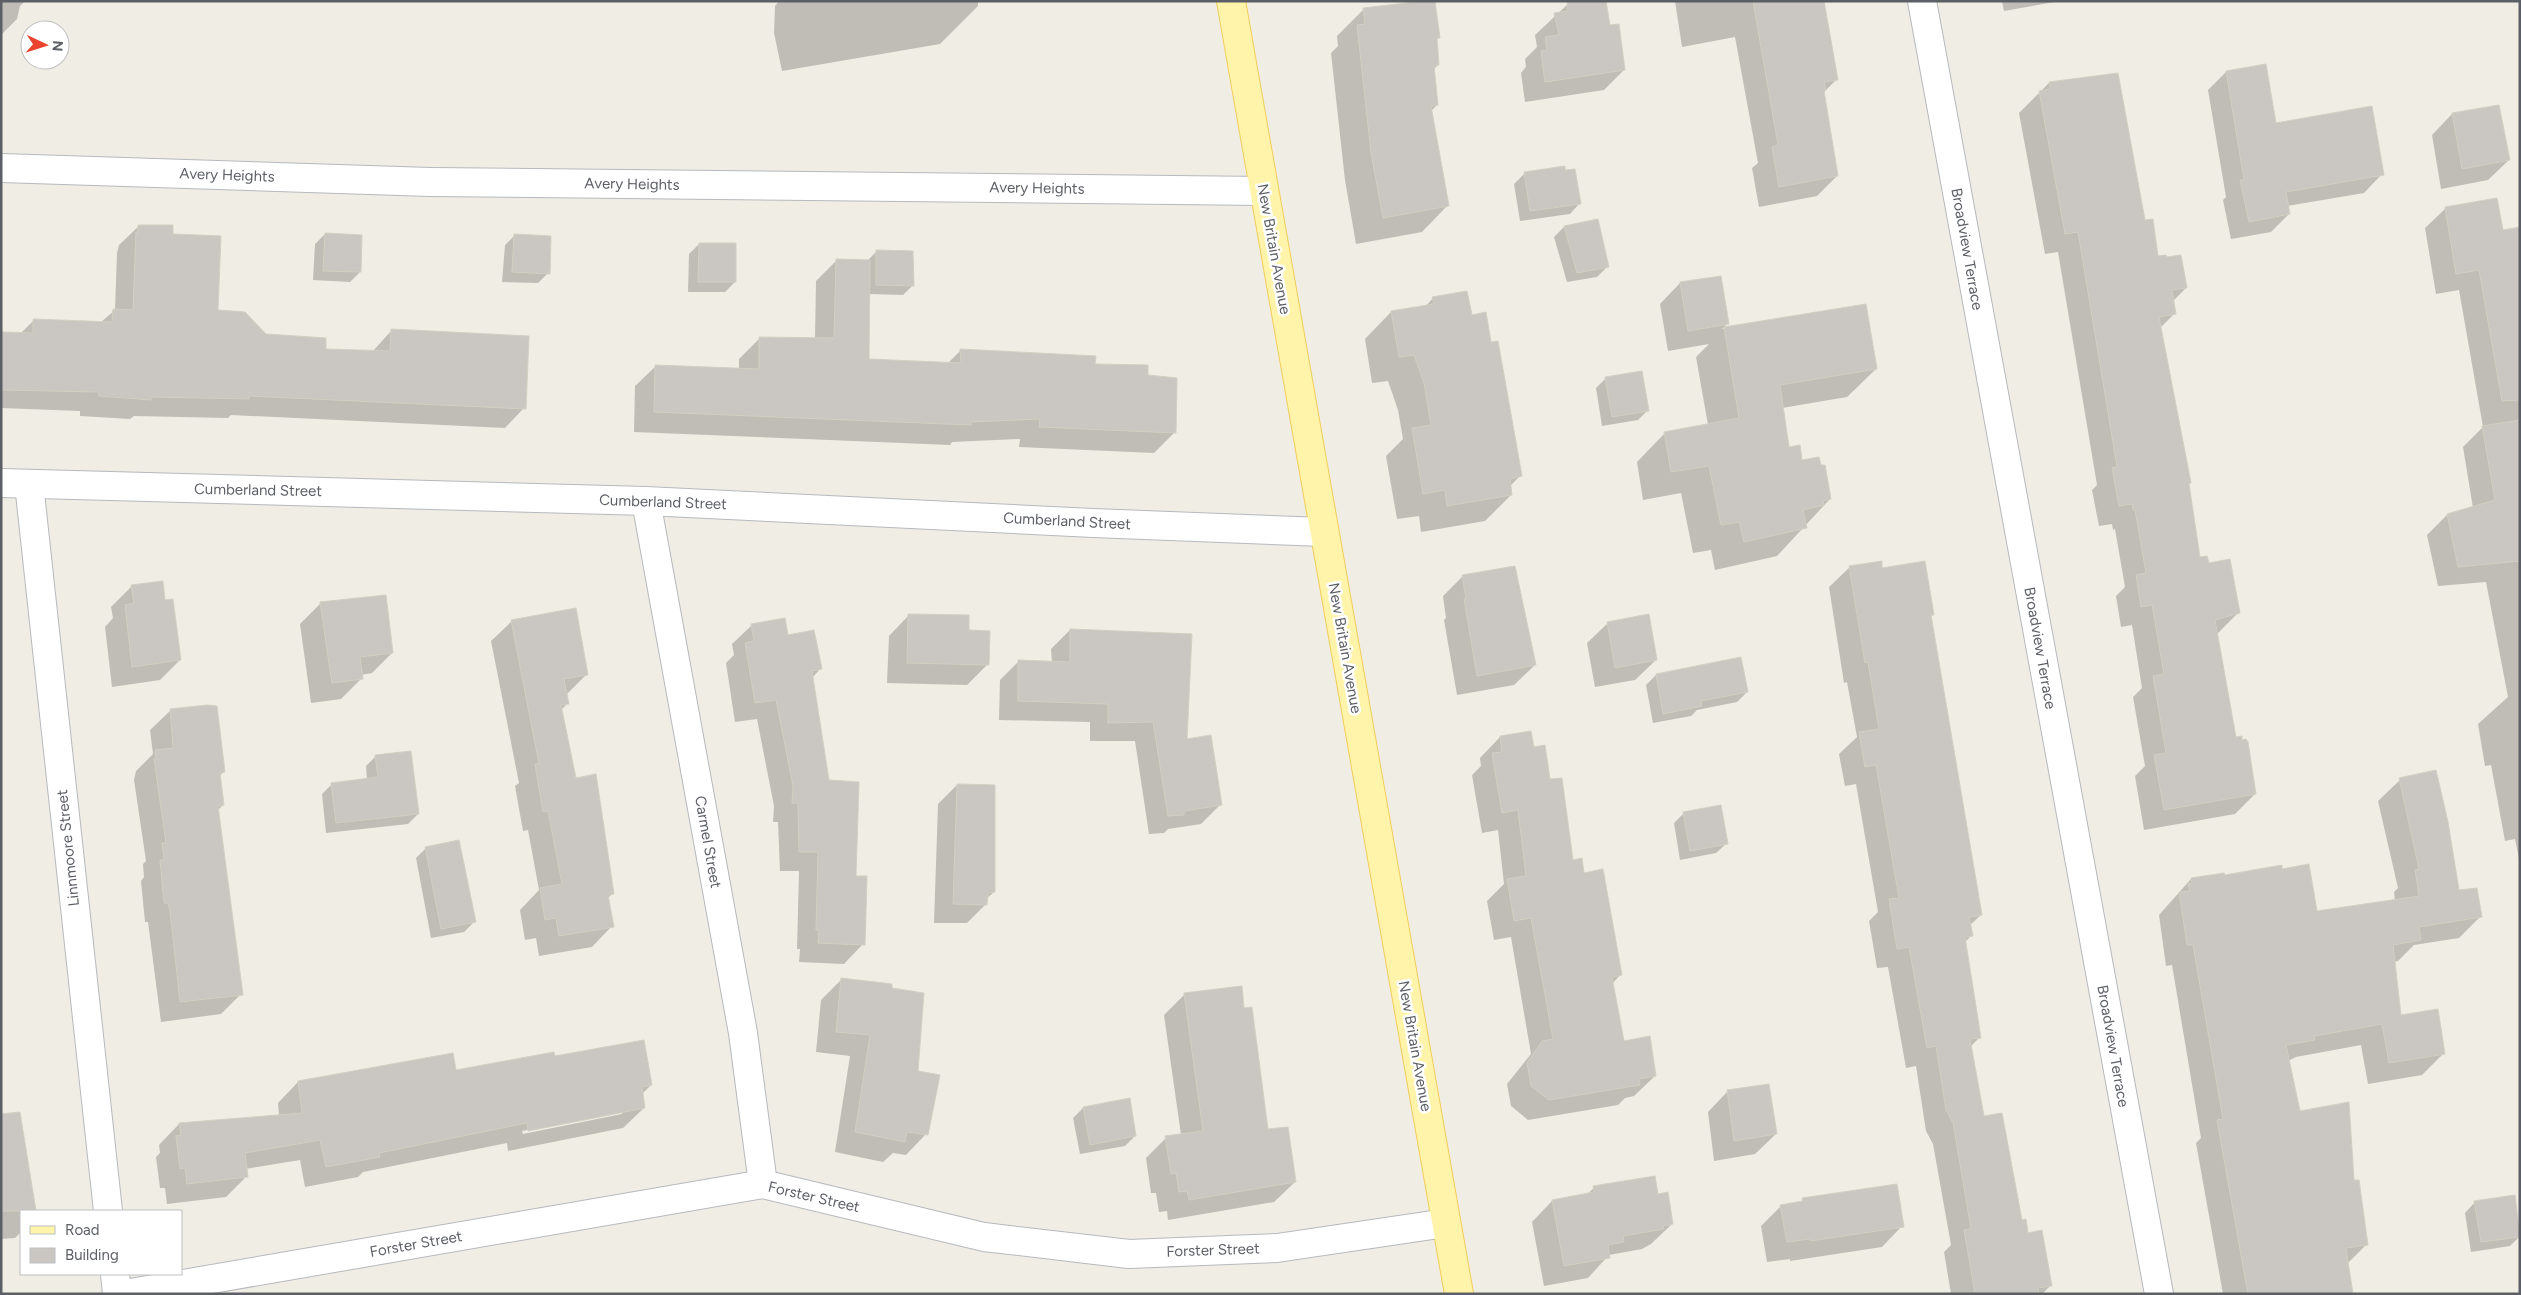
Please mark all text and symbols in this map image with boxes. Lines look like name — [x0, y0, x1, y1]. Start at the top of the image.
north arrow — [20, 20, 70, 70]
text: N — [49, 40, 66, 52]
street label: Avery Heights — [179, 164, 275, 186]
street label: Avery Heights — [584, 174, 680, 194]
street label: Avery Heights — [989, 178, 1085, 198]
street label: New Britain Avenue — [1254, 182, 1294, 316]
street label: Broadview Terrace — [1947, 186, 1987, 312]
street label: Cumberland Street — [194, 480, 322, 500]
street label: Cumberland Street — [599, 491, 728, 513]
street label: Cumberland Street — [1003, 509, 1132, 533]
street label: New Britain Avenue — [1325, 581, 1365, 715]
street label: Broadview Terrace — [2020, 585, 2060, 711]
street label: Linnmoore Street — [53, 788, 83, 907]
street label: Carmel Street — [691, 794, 725, 890]
street label: New Britain Avenue — [1395, 979, 1435, 1113]
street label: Broadview Terrace — [2093, 983, 2133, 1109]
street label: Forster Street — [766, 1178, 862, 1216]
legend — [20, 1210, 182, 1275]
text: Road — [65, 1221, 100, 1239]
street label: Forster Street — [368, 1227, 464, 1261]
street label: Forster Street — [1166, 1239, 1260, 1261]
text: Building — [65, 1246, 119, 1264]

